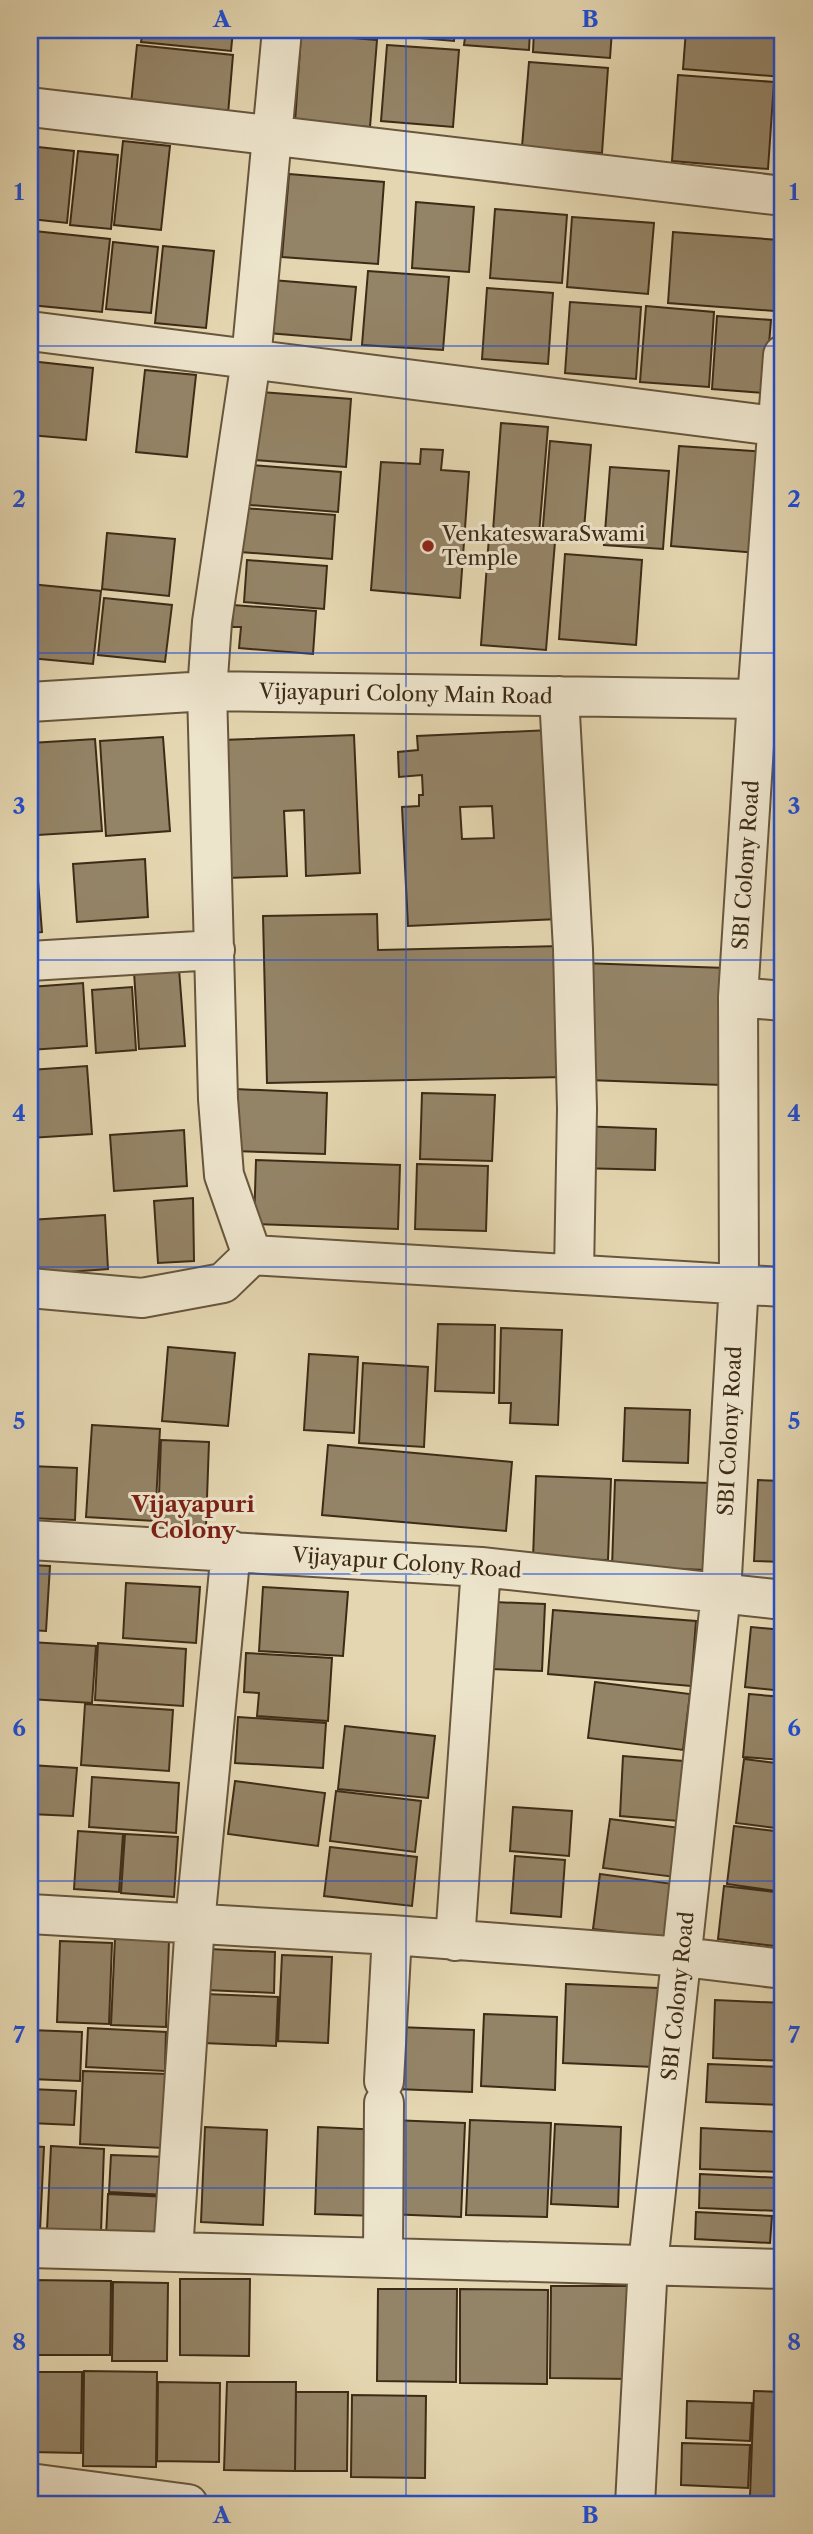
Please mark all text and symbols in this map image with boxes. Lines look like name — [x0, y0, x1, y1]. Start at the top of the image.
text: A — [212, 5, 232, 33]
text: B — [581, 5, 599, 33]
text: 1 — [14, 178, 25, 206]
text: 1 — [789, 178, 800, 206]
text: 2 — [12, 485, 26, 513]
text: 2 — [787, 485, 801, 513]
place label: VenkateswaraSwami Temple — [441, 521, 645, 570]
marker: VenkateswaraSwami Temple — [420, 538, 436, 554]
street label: Vijayapuri Colony Main Road — [258, 678, 553, 709]
street label: SBI Colony Road — [727, 779, 764, 951]
text: 3 — [13, 792, 26, 820]
text: 3 — [788, 792, 801, 820]
text: 4 — [12, 1099, 26, 1127]
text: 4 — [787, 1099, 801, 1127]
street label: SBI Colony Road — [713, 1345, 746, 1517]
text: 5 — [13, 1407, 25, 1435]
text: 5 — [788, 1407, 800, 1435]
district label: Vijayapuri Colony — [130, 1490, 255, 1544]
street label: Vijayapur Colony Road — [291, 1542, 523, 1583]
text: 6 — [12, 1714, 26, 1742]
text: 6 — [787, 1714, 801, 1742]
street label: SBI Colony Road — [656, 1910, 699, 2082]
text: 7 — [13, 2021, 25, 2049]
text: 7 — [788, 2021, 800, 2049]
text: 8 — [12, 2328, 26, 2356]
text: 8 — [787, 2328, 801, 2356]
text: A — [212, 2501, 232, 2529]
text: B — [581, 2501, 599, 2529]

